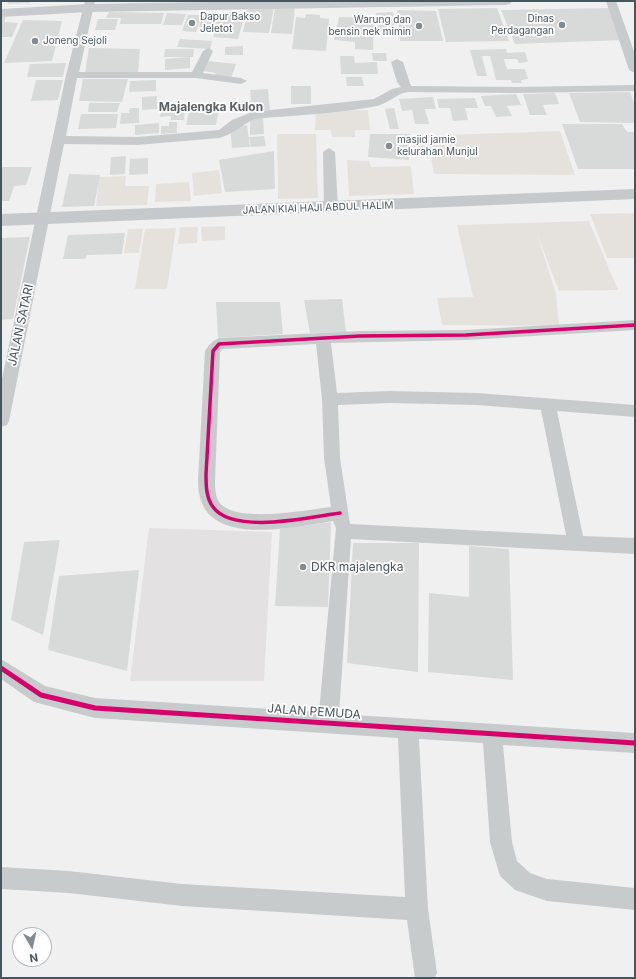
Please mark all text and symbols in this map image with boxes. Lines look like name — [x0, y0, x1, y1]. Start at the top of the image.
place label: Dapur Bakso Jeletot — [200, 11, 260, 34]
place label: Dinas Perdagangan — [491, 13, 554, 36]
place label: Warung dan bensin nek mimin — [328, 14, 411, 38]
marker: Dapur Bakso Jeletot — [187, 18, 197, 28]
marker: Dinas Perdagangan — [557, 20, 567, 30]
marker: Warung dan bensin nek mimin — [414, 21, 424, 31]
place label: Joneng Sejoli — [43, 35, 107, 47]
marker: Joneng Sejoli — [30, 36, 40, 46]
district label: Majalengka Kulon — [159, 100, 263, 114]
place label: masjid jamie kelurahan Munjul — [397, 134, 478, 158]
marker: masjid jamie kelurahan Munjul — [384, 141, 394, 151]
street label: JALAN KIAI HAJI ABDUL HALIM — [242, 199, 394, 217]
street label: JALAN SATARI — [5, 283, 37, 367]
place label: DKR majalengka — [311, 560, 403, 574]
marker: DKR majalengka — [298, 562, 308, 572]
street label: JALAN PEMUDA — [267, 702, 361, 722]
north arrow — [12, 927, 52, 967]
text: N — [28, 950, 39, 965]

